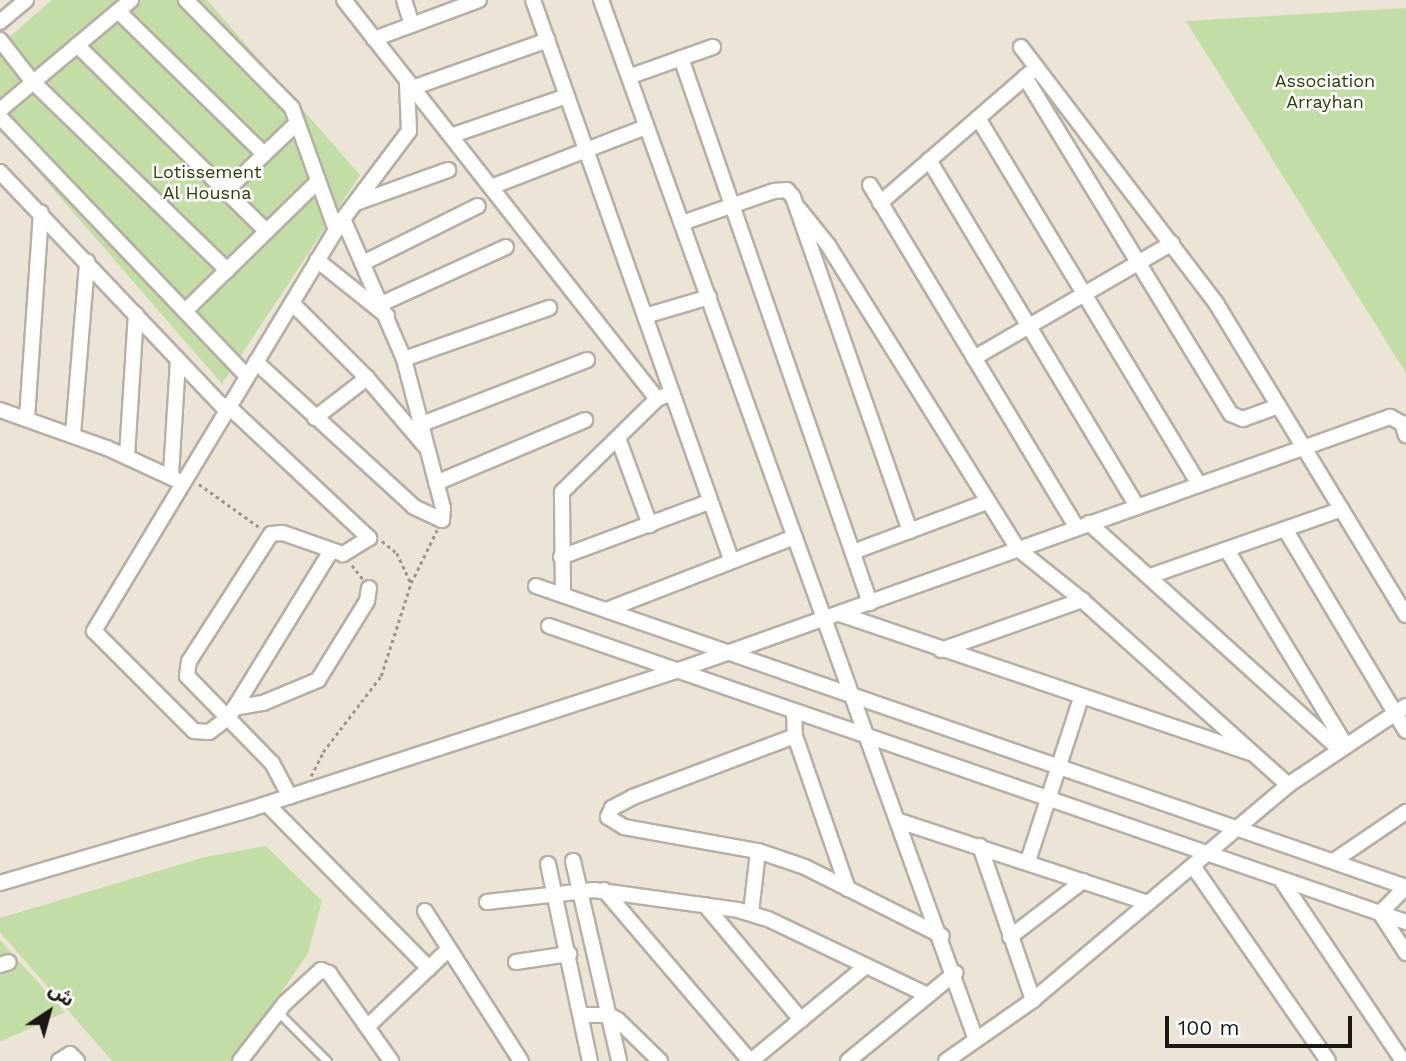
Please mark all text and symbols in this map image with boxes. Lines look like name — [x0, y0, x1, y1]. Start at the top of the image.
park label: Association Arrayhan — [1275, 71, 1375, 114]
park label: Lotissement Al Housna — [153, 162, 261, 204]
north arrow — [14, 977, 84, 1047]
text: ش — [44, 978, 79, 1012]
scale bar — [1168, 1002, 1355, 1046]
text: 100 m — [1178, 1015, 1240, 1040]

